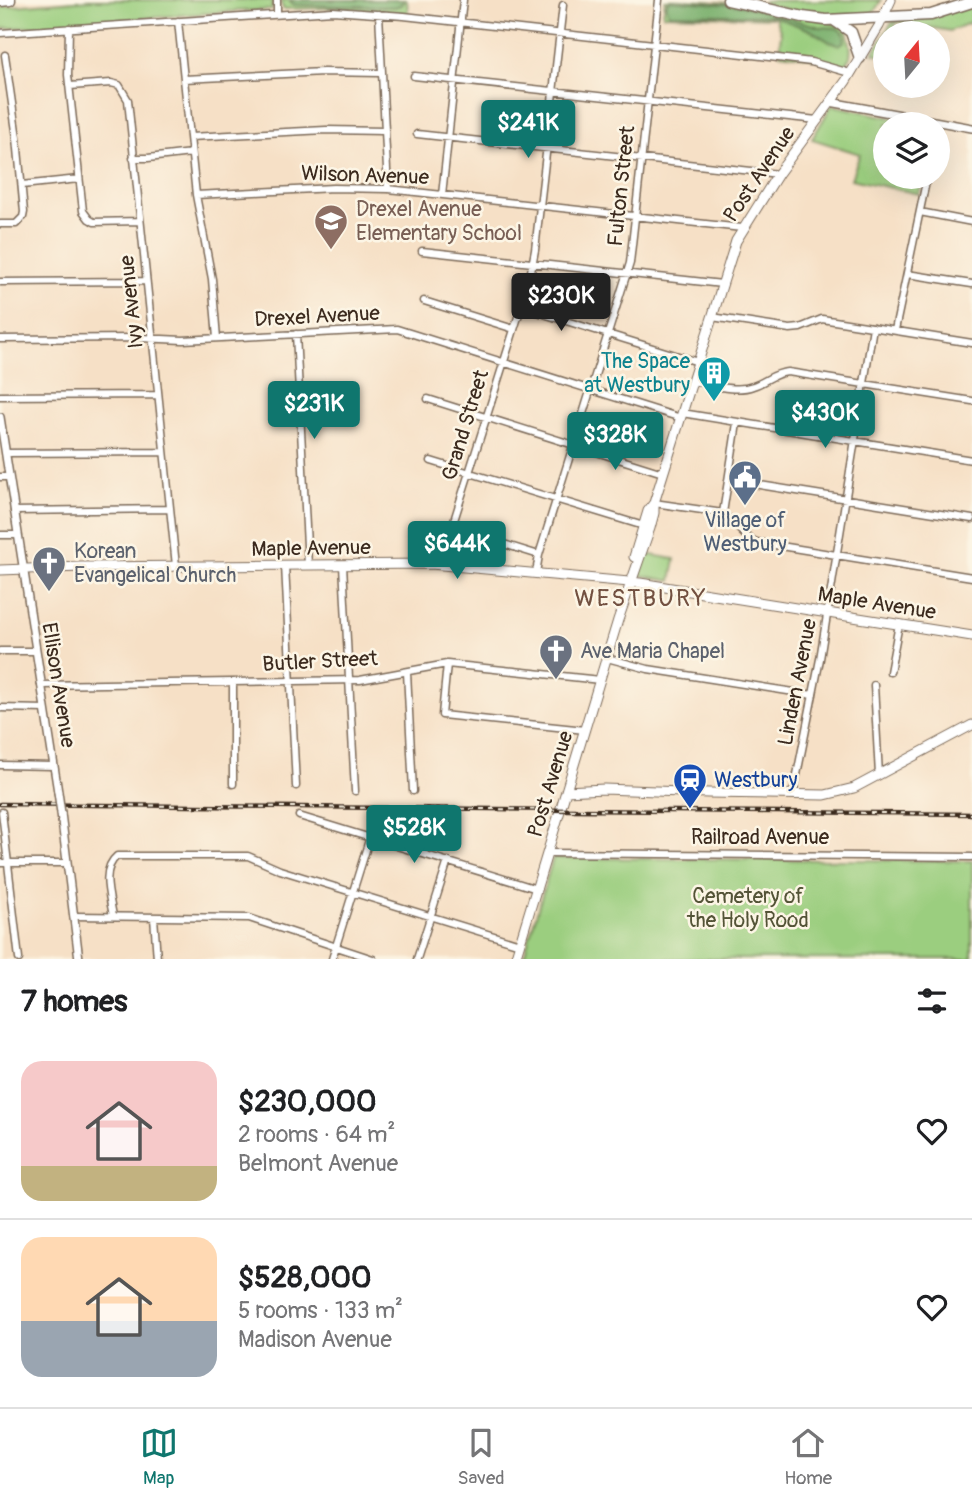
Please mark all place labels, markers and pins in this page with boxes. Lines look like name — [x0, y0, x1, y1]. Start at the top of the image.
pin: $241K — [479, 100, 577, 160]
place label: Drexel Avenue Elementary School — [356, 196, 522, 247]
school or university icon: Drexel Avenue Elementary School — [312, 202, 350, 251]
pin: $230K — [512, 274, 610, 333]
place label: The Space at Westbury — [584, 348, 691, 399]
building icon: The Space at Westbury — [695, 354, 733, 403]
pin: $231K — [265, 382, 363, 441]
pin: $430K — [776, 391, 874, 450]
pin: $328K — [566, 412, 664, 472]
public building icon: Village of Westbury — [726, 458, 764, 507]
place label: Village of Westbury — [703, 507, 787, 558]
pin: $644K — [408, 522, 506, 581]
place label: Korean Evangelical Church — [74, 538, 236, 589]
church icon: Korean Evangelical Church — [30, 544, 68, 593]
church icon: Ave Maria Chapel — [537, 632, 575, 681]
place label: Ave Maria Chapel — [580, 638, 725, 665]
station icon: Westbury — [671, 761, 709, 810]
place label: Westbury — [714, 767, 798, 794]
pin: $528K — [365, 806, 463, 865]

